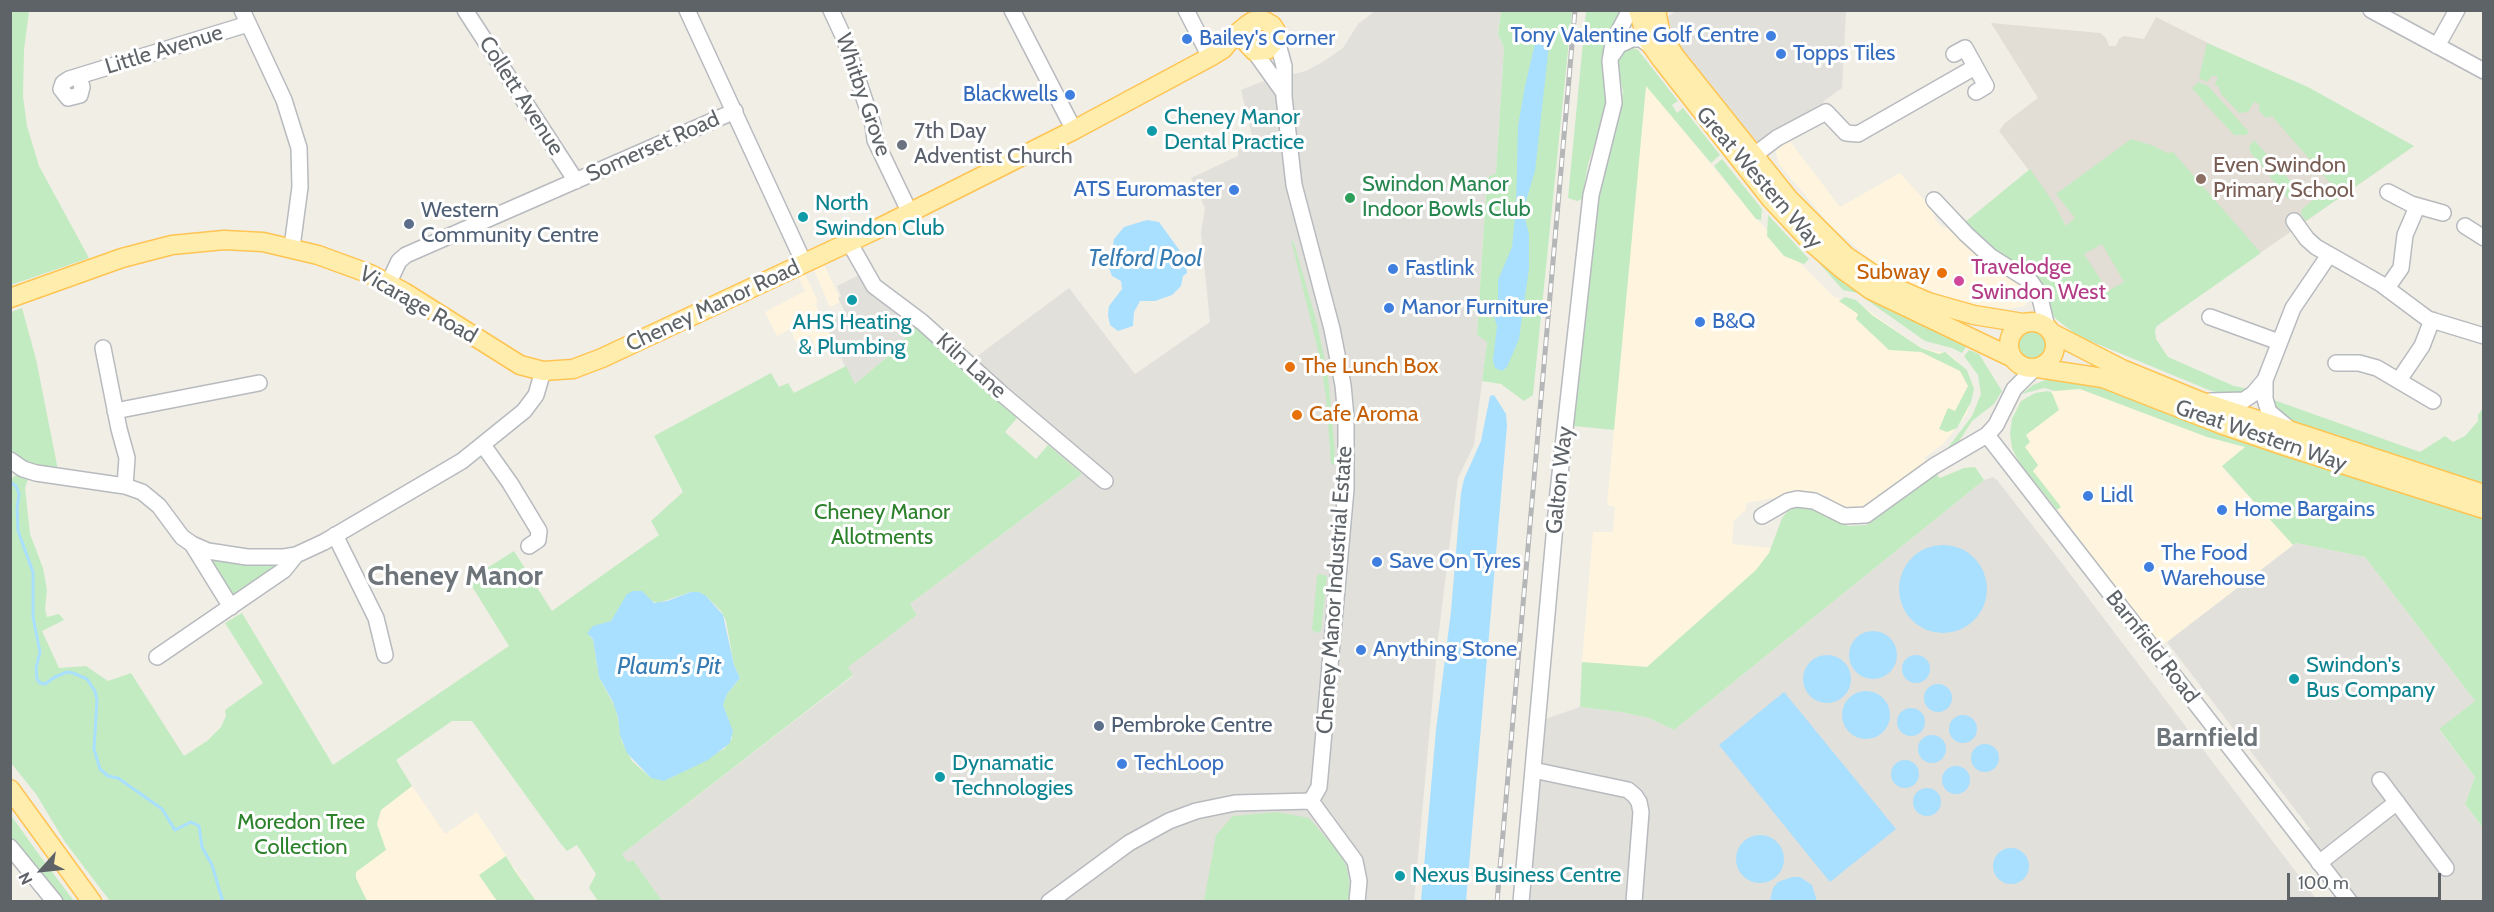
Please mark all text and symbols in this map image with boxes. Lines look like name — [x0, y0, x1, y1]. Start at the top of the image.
street label: Little Avenue — [102, 20, 226, 80]
place label: Tony Valentine Golf Centre — [1511, 23, 1759, 49]
place label: Bailey's Corner — [1199, 26, 1335, 52]
marker: Tony Valentine Golf Centre — [1764, 29, 1778, 43]
street label: Whitby Grove — [830, 30, 896, 160]
street label: Collett Avenue — [473, 32, 569, 160]
marker: Bailey's Corner — [1180, 32, 1194, 46]
place label: Topps Tiles — [1793, 41, 1895, 67]
marker: Topps Tiles — [1774, 47, 1788, 61]
place label: Blackwells — [963, 82, 1058, 108]
marker: Blackwells — [1063, 88, 1077, 102]
street label: Great Western Way — [1690, 102, 1828, 254]
place label: Cheney Manor Dental Practice — [1164, 105, 1304, 156]
street label: Somerset Road — [582, 106, 724, 188]
place label: 7th Day Adventist Church — [914, 119, 1073, 170]
marker: Cheney Manor Dental Practice — [1145, 124, 1159, 138]
marker: 7th Day Adventist Church — [895, 138, 909, 152]
place label: Even Swindon Primary School — [2213, 153, 2354, 204]
place label: Swindon Manor Indoor Bowls Club — [1362, 172, 1531, 224]
marker: Even Swindon Primary School — [2194, 172, 2208, 186]
place label: ATS Euromaster — [1074, 177, 1222, 203]
marker: ATS Euromaster — [1227, 183, 1241, 197]
place label: North Swindon Club — [815, 191, 945, 242]
marker: Swindon Manor Indoor Bowls Club — [1343, 191, 1357, 205]
place label: Western Community Centre — [421, 198, 599, 249]
marker: North Swindon Club — [796, 210, 810, 224]
marker: Western Community Centre — [402, 217, 416, 231]
water label: Telford Pool — [1088, 245, 1202, 273]
street label: Cheney Manor Road — [622, 254, 804, 358]
place label: Travelodge Swindon West — [1971, 255, 2106, 306]
place label: Fastlink — [1405, 256, 1474, 282]
place label: Subway — [1857, 260, 1930, 286]
street label: Vicarage Road — [354, 261, 482, 349]
marker: Fastlink — [1386, 262, 1400, 276]
marker: Subway — [1935, 266, 1949, 280]
marker: Travelodge Swindon West — [1952, 274, 1966, 288]
marker: AHS Heating & Plumbing — [845, 293, 859, 307]
place label: Manor Furniture — [1401, 295, 1549, 321]
marker: Manor Furniture — [1382, 301, 1396, 315]
place label: B&Q — [1712, 309, 1756, 335]
place label: AHS Heating & Plumbing — [792, 310, 912, 362]
marker: B&Q — [1693, 315, 1707, 329]
street label: Kiln Lane — [930, 328, 1012, 404]
place label: The Lunch Box — [1302, 354, 1439, 380]
marker: The Lunch Box — [1283, 360, 1297, 374]
street label: Great Western Way — [2172, 394, 2350, 478]
place label: Cafe Aroma — [1309, 402, 1418, 428]
marker: Cafe Aroma — [1290, 408, 1304, 422]
street label: Galton Way — [1541, 425, 1579, 535]
street label: Cheney Manor Industrial Estate — [1312, 445, 1358, 735]
place label: Lidl — [2100, 483, 2133, 509]
marker: Lidl — [2081, 489, 2095, 503]
place label: Home Bargains — [2234, 497, 2375, 523]
park label: Cheney Manor Allotments — [814, 500, 950, 552]
marker: Home Bargains — [2215, 503, 2229, 517]
place label: The Food Warehouse — [2161, 541, 2265, 592]
place label: Save On Tyres — [1389, 549, 1521, 575]
marker: Save On Tyres — [1370, 555, 1384, 569]
district label: Cheney Manor — [367, 560, 543, 594]
marker: The Food Warehouse — [2142, 560, 2156, 574]
street label: Barnfield Road — [2100, 585, 2204, 709]
place label: Anything Stone — [1373, 637, 1517, 663]
marker: Anything Stone — [1354, 643, 1368, 657]
water label: Plaum's Pit — [617, 653, 721, 681]
place label: Swindon's Bus Company — [2306, 653, 2435, 704]
marker: Swindon's Bus Company — [2287, 672, 2301, 686]
place label: Pembroke Centre — [1111, 713, 1272, 739]
marker: Pembroke Centre — [1092, 719, 1106, 733]
district label: Barnfield — [2156, 722, 2258, 754]
place label: Dynamatic Technologies — [952, 751, 1073, 802]
place label: TechLoop — [1134, 751, 1224, 777]
marker: TechLoop — [1115, 757, 1129, 771]
marker: Dynamatic Technologies — [933, 770, 947, 784]
park label: Moredon Tree Collection — [237, 810, 365, 861]
north arrow — [12, 840, 72, 900]
scale bar — [2290, 861, 2444, 899]
place label: Nexus Business Centre — [1412, 863, 1621, 889]
text: N — [14, 869, 37, 888]
marker: Nexus Business Centre — [1393, 869, 1407, 883]
text: 100 m — [2298, 872, 2349, 894]

